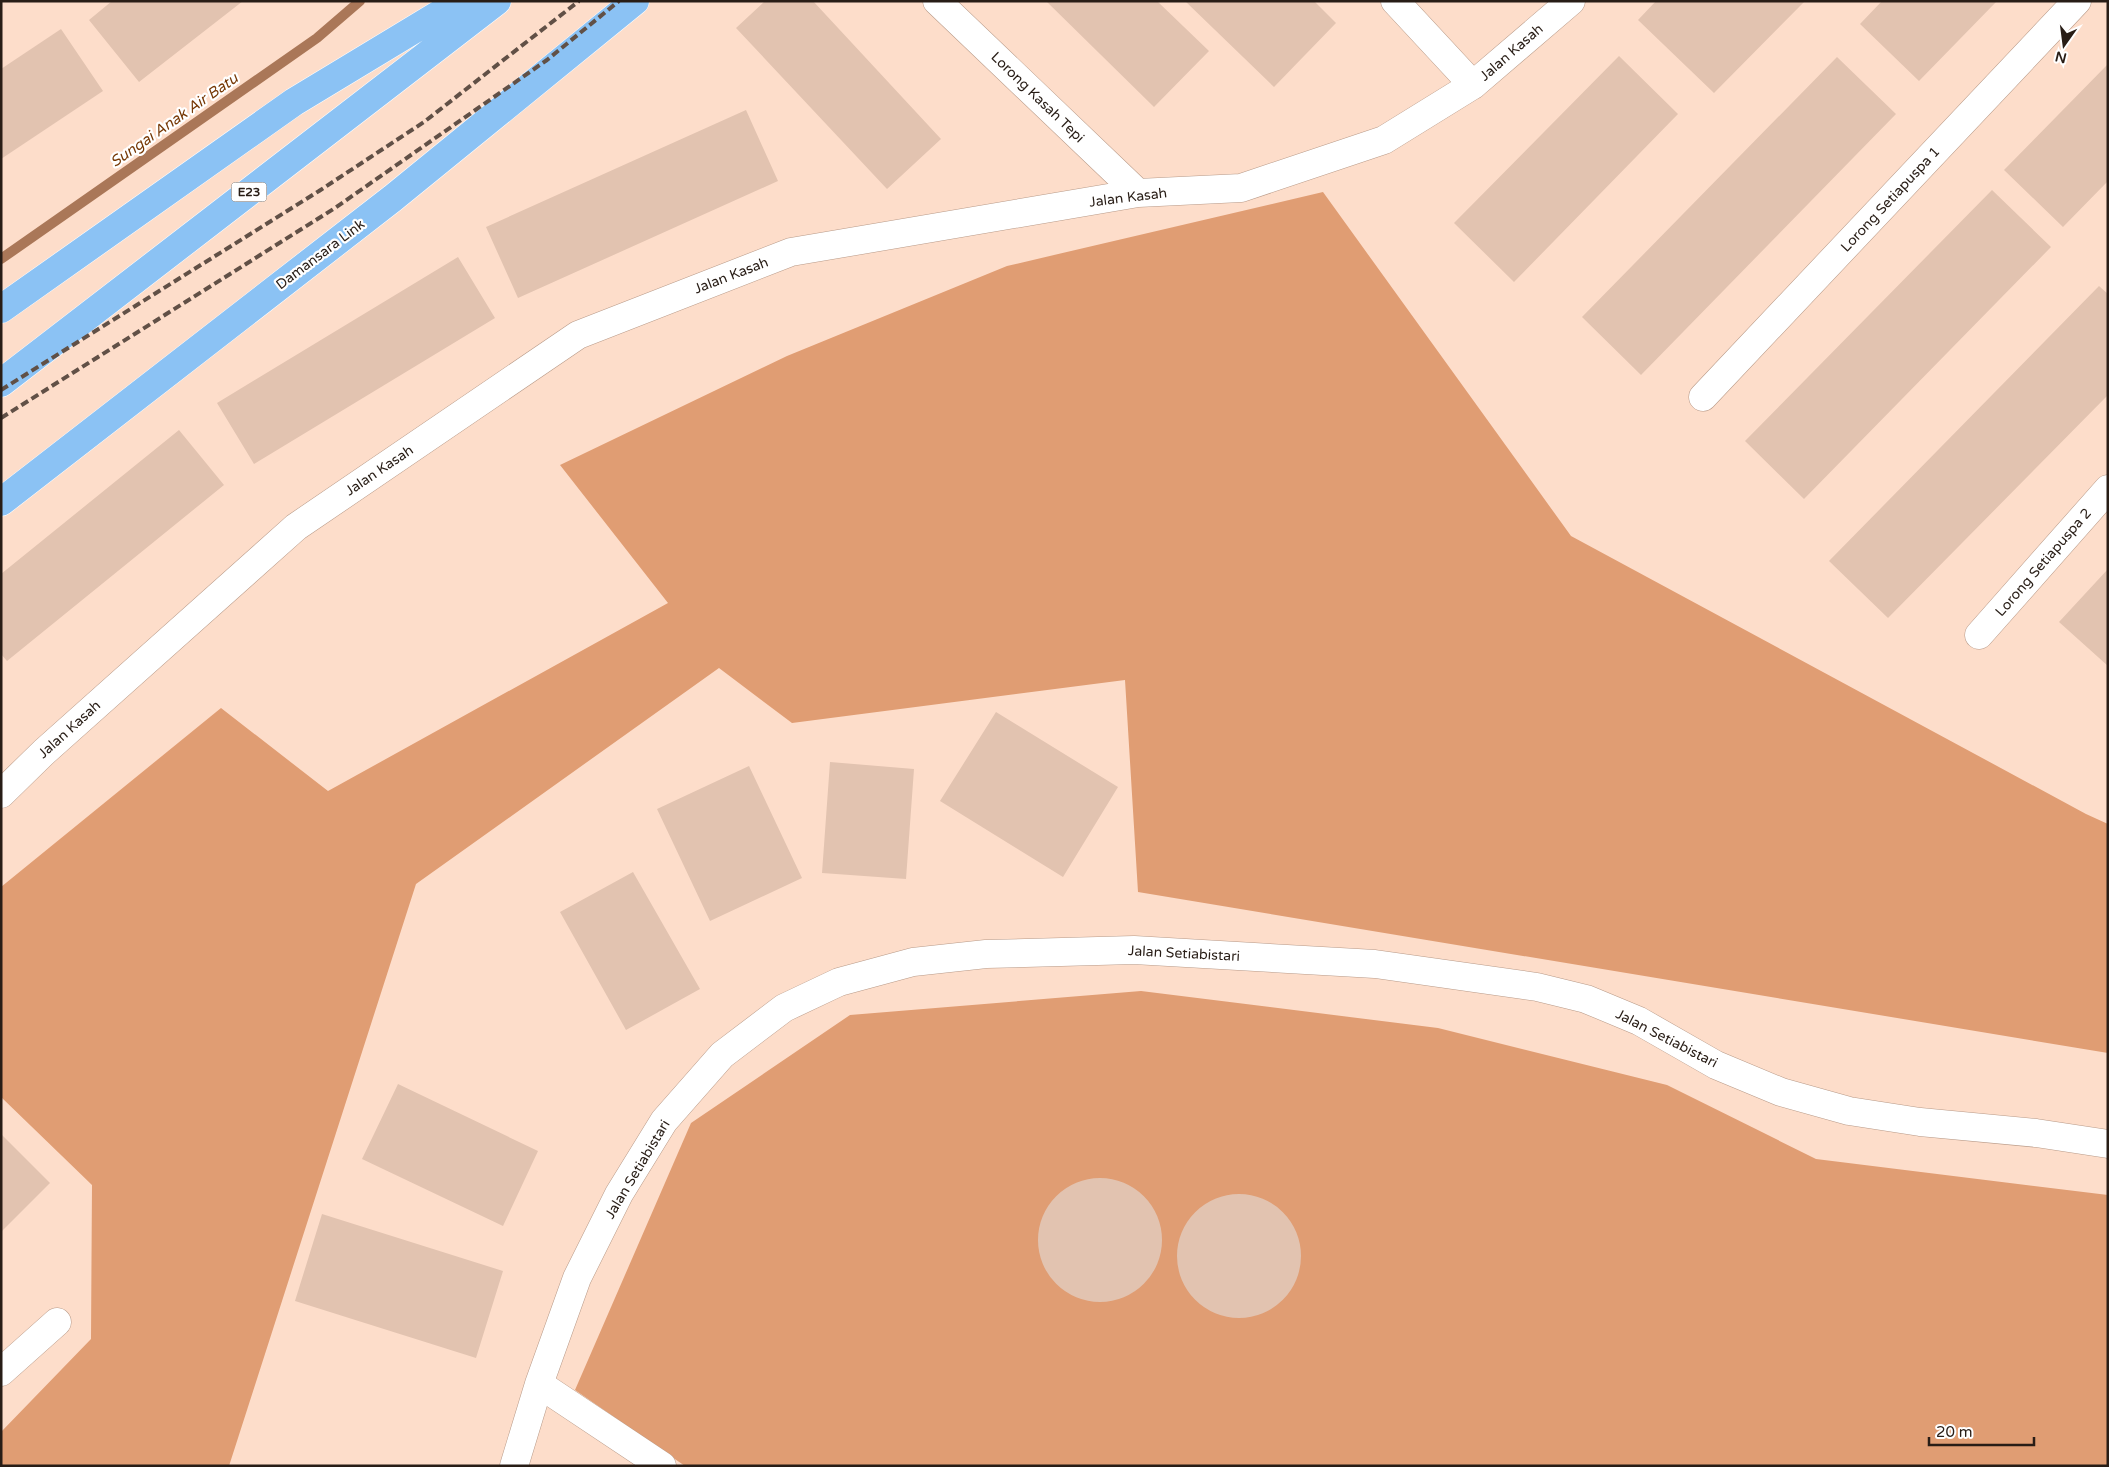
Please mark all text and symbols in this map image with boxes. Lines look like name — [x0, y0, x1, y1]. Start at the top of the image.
street label: Jalan Kasah — [1476, 20, 1546, 84]
north arrow — [2039, 20, 2089, 70]
street label: Lorong Kasah Tepi — [987, 48, 1088, 146]
text: N — [2053, 48, 2068, 67]
water label: Sungai Anak Air Batu — [107, 69, 242, 171]
street label: Lorong Setiapuspa 1 — [1837, 143, 1944, 255]
road number: E23 — [232, 182, 266, 202]
street label: Jalan Kasah — [1088, 184, 1168, 211]
street label: Damansara Link — [273, 215, 368, 293]
street label: Jalan Kasah — [692, 254, 771, 297]
street label: Jalan Kasah — [342, 441, 416, 499]
street label: Lorong Setiapuspa 2 — [1992, 505, 2095, 620]
street label: Jalan Kasah — [35, 697, 104, 762]
street label: Jalan Setiabistari — [1127, 942, 1240, 965]
street label: Jalan Setiabistari — [1613, 1005, 1721, 1071]
street label: Jalan Setiabistari — [601, 1117, 674, 1222]
scale bar — [1929, 1414, 2034, 1446]
text: 20 m — [1936, 1423, 1973, 1441]

